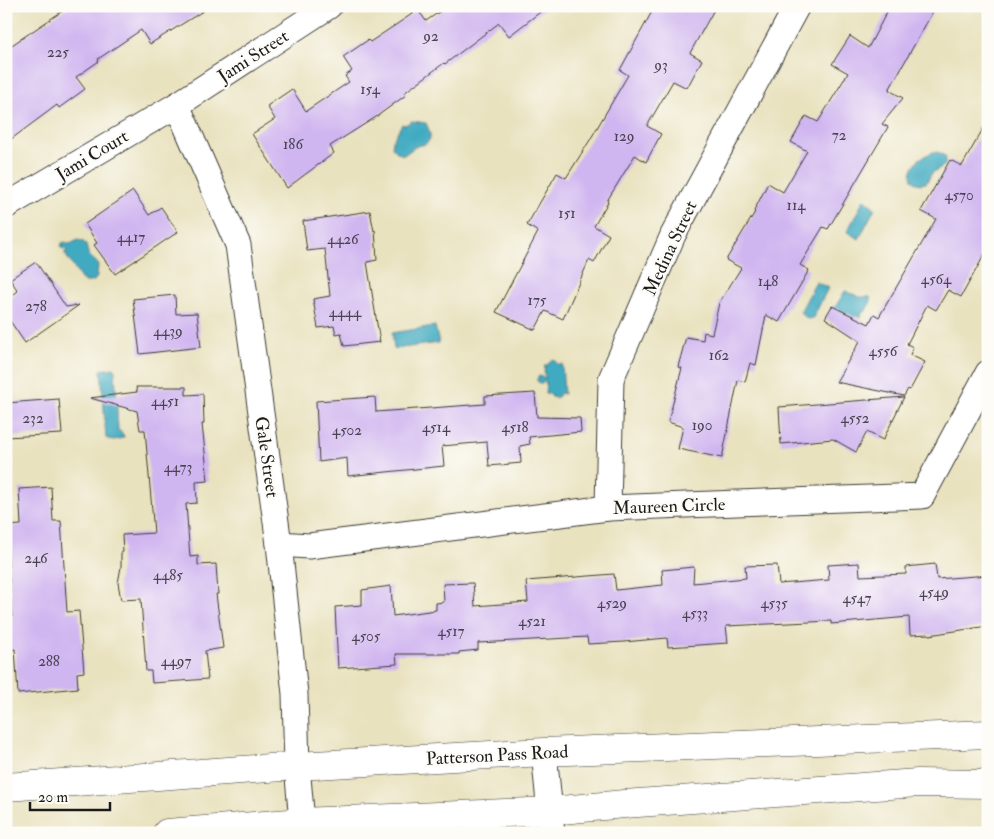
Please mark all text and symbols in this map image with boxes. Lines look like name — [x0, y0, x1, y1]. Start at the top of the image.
street label: Jami Street — [213, 25, 293, 88]
house number: 92 — [422, 27, 439, 46]
house number: 225 — [47, 43, 69, 62]
house number: 93 — [653, 56, 668, 75]
house number: 154 — [360, 80, 381, 99]
street label: Jami Court — [51, 125, 133, 187]
house number: 72 — [832, 126, 847, 145]
house number: 129 — [614, 127, 634, 146]
house number: 186 — [283, 135, 304, 154]
house number: 4570 — [944, 186, 974, 205]
house number: 114 — [787, 196, 806, 215]
street label: Medina Street — [638, 197, 703, 299]
house number: 151 — [558, 204, 576, 223]
house number: 4417 — [117, 228, 145, 247]
house number: 4426 — [327, 230, 360, 249]
house number: 4564 — [921, 270, 952, 289]
house number: 148 — [758, 272, 778, 291]
house number: 175 — [528, 291, 547, 310]
house number: 278 — [25, 297, 47, 316]
house number: 4444 — [329, 303, 362, 322]
house number: 4439 — [153, 322, 183, 341]
house number: 4556 — [869, 342, 899, 361]
house number: 162 — [709, 346, 730, 365]
house number: 4451 — [151, 392, 179, 411]
house number: 232 — [23, 409, 44, 428]
house number: 4552 — [841, 409, 870, 428]
street label: Gale Street — [249, 415, 284, 499]
house number: 190 — [692, 416, 712, 435]
house number: 4514 — [422, 418, 451, 437]
house number: 4518 — [501, 418, 529, 437]
house number: 4502 — [332, 421, 362, 440]
house number: 4473 — [164, 458, 192, 477]
street label: Maureen Circle — [612, 493, 726, 520]
house number: 246 — [24, 549, 49, 568]
house number: 4485 — [153, 566, 183, 585]
house number: 4549 — [919, 583, 949, 602]
house number: 4547 — [843, 589, 872, 608]
house number: 4529 — [597, 594, 627, 613]
house number: 4535 — [760, 594, 788, 613]
house number: 4533 — [682, 604, 708, 623]
house number: 4521 — [518, 612, 546, 631]
house number: 4517 — [438, 622, 465, 641]
house number: 4505 — [352, 627, 381, 646]
house number: 288 — [38, 652, 60, 671]
house number: 4497 — [161, 652, 191, 671]
street label: Patterson Pass Road — [425, 740, 569, 771]
scale bar — [30, 779, 110, 811]
text: 20 m — [38, 788, 68, 807]

